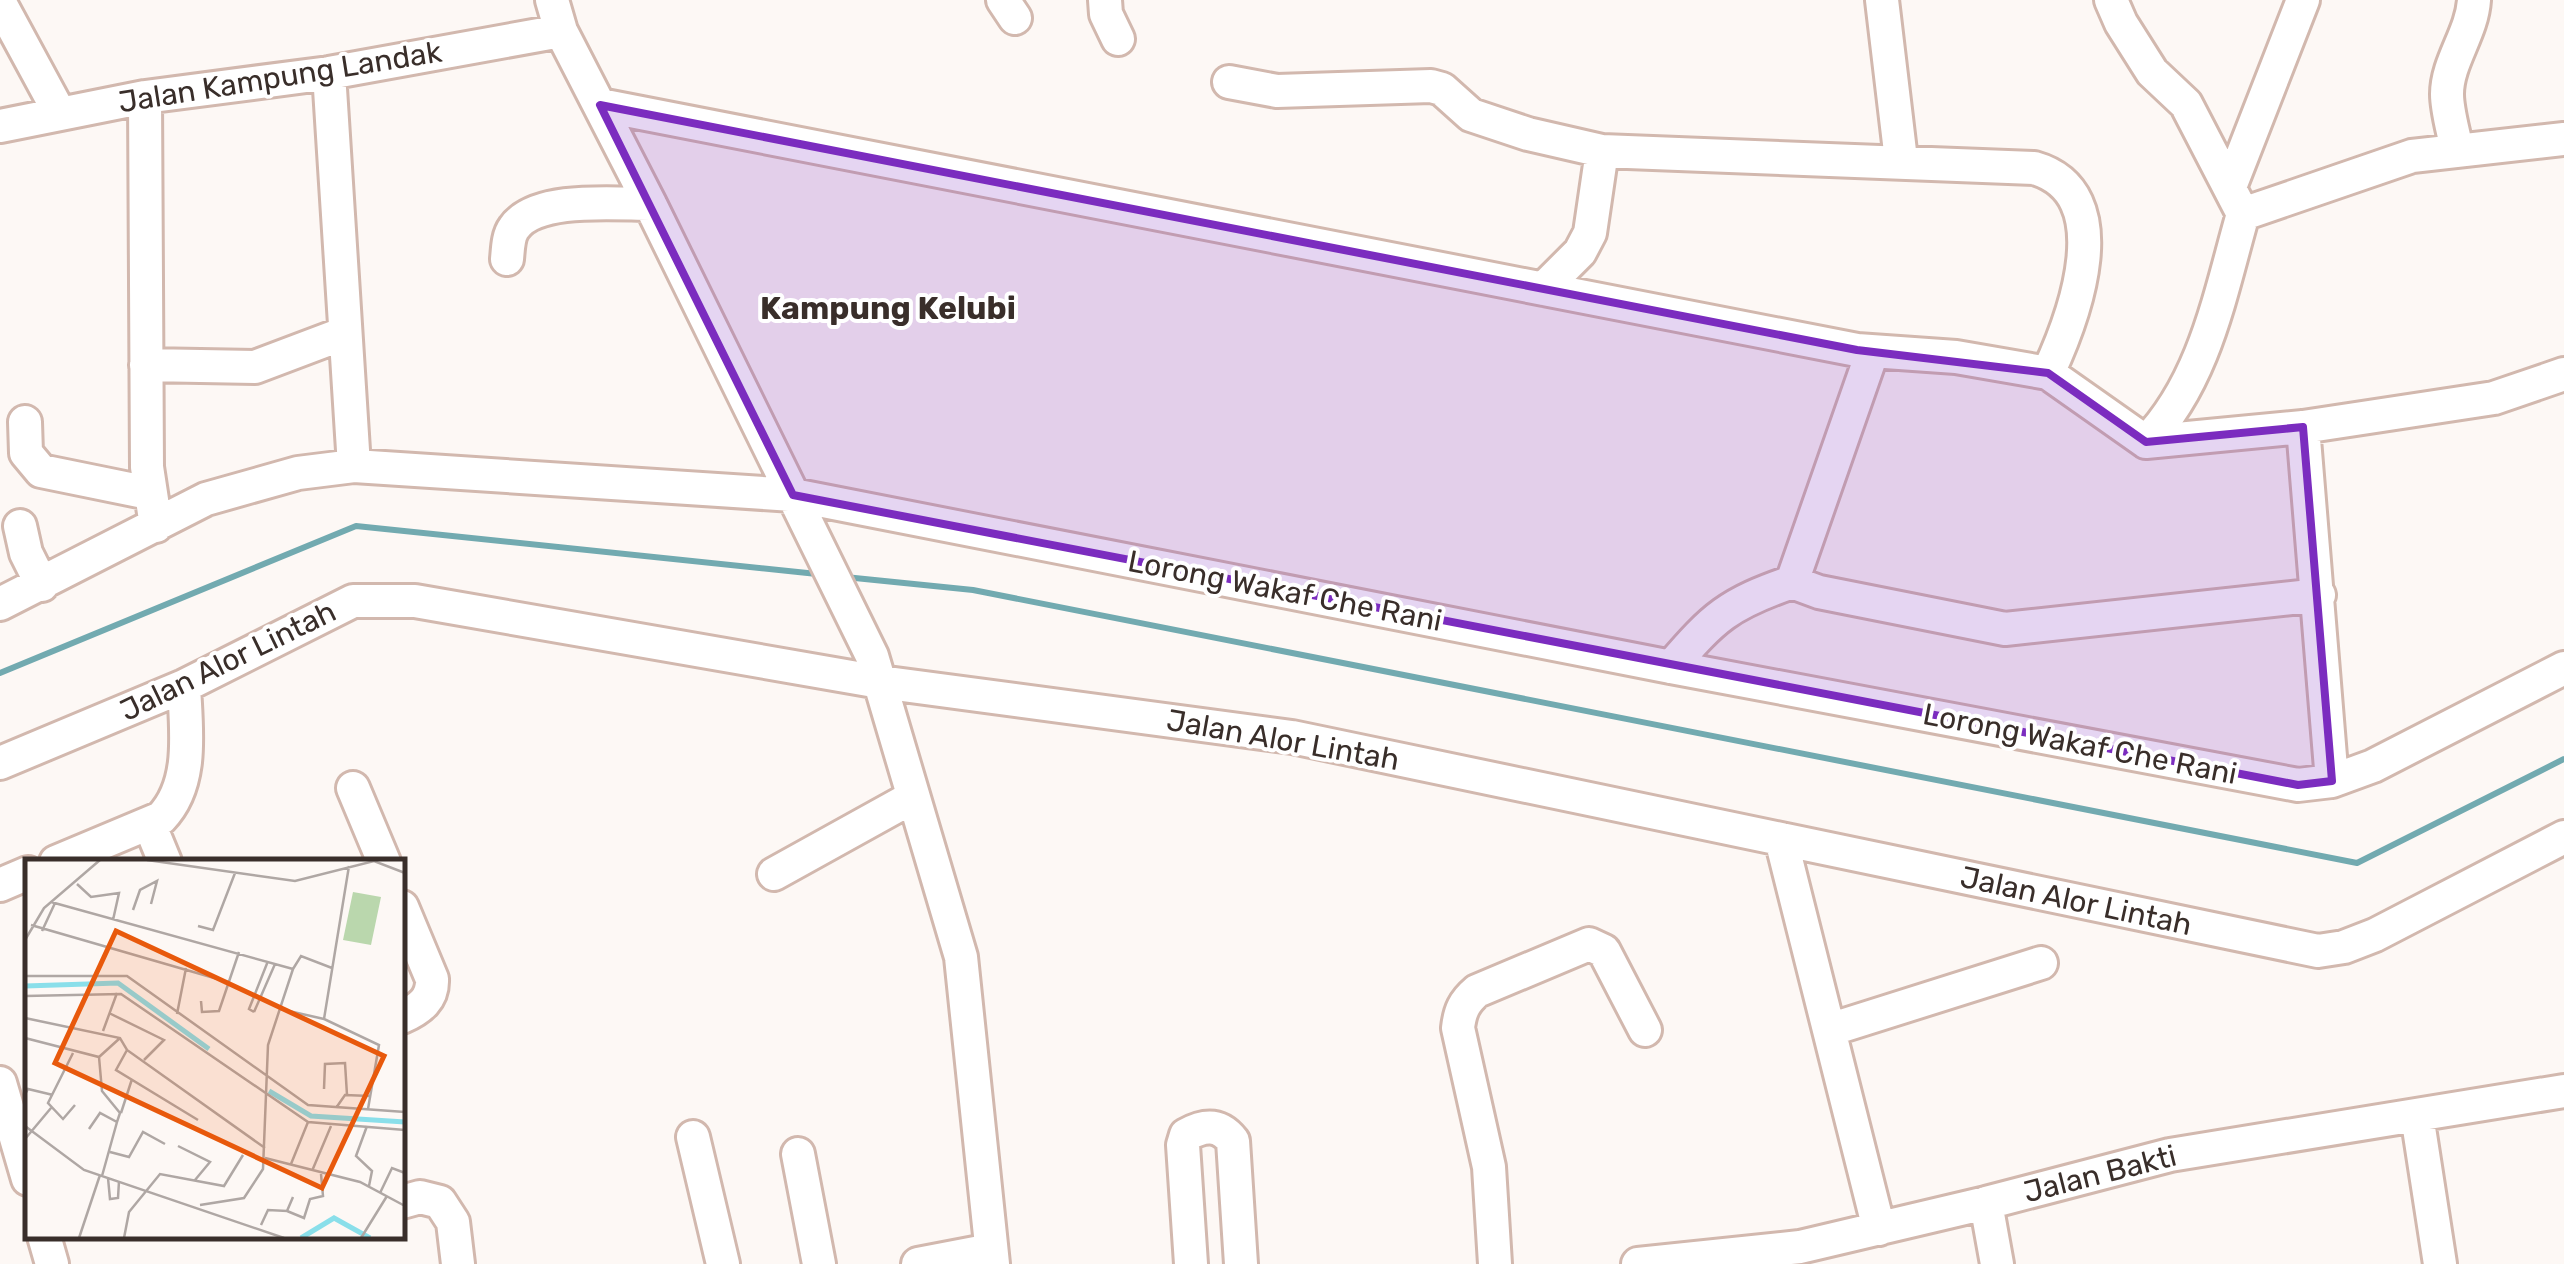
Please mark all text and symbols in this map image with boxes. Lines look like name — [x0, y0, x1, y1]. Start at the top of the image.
street label: Jalan Kampung Landak — [116, 34, 445, 120]
district label: Kampung Kelubi — [760, 289, 1016, 327]
street label: Lorong Wakaf Che Rani — [1125, 543, 1445, 639]
street label: Jalan Alor Lintah — [114, 593, 342, 729]
street label: Lorong Wakaf Che Rani — [1920, 696, 2240, 792]
street label: Jalan Alor Lintah — [1164, 702, 1402, 778]
inset map — [25, 859, 405, 1239]
street label: Jalan Alor Lintah — [1957, 859, 2195, 943]
street label: Jalan Bakti — [2020, 1138, 2180, 1210]

